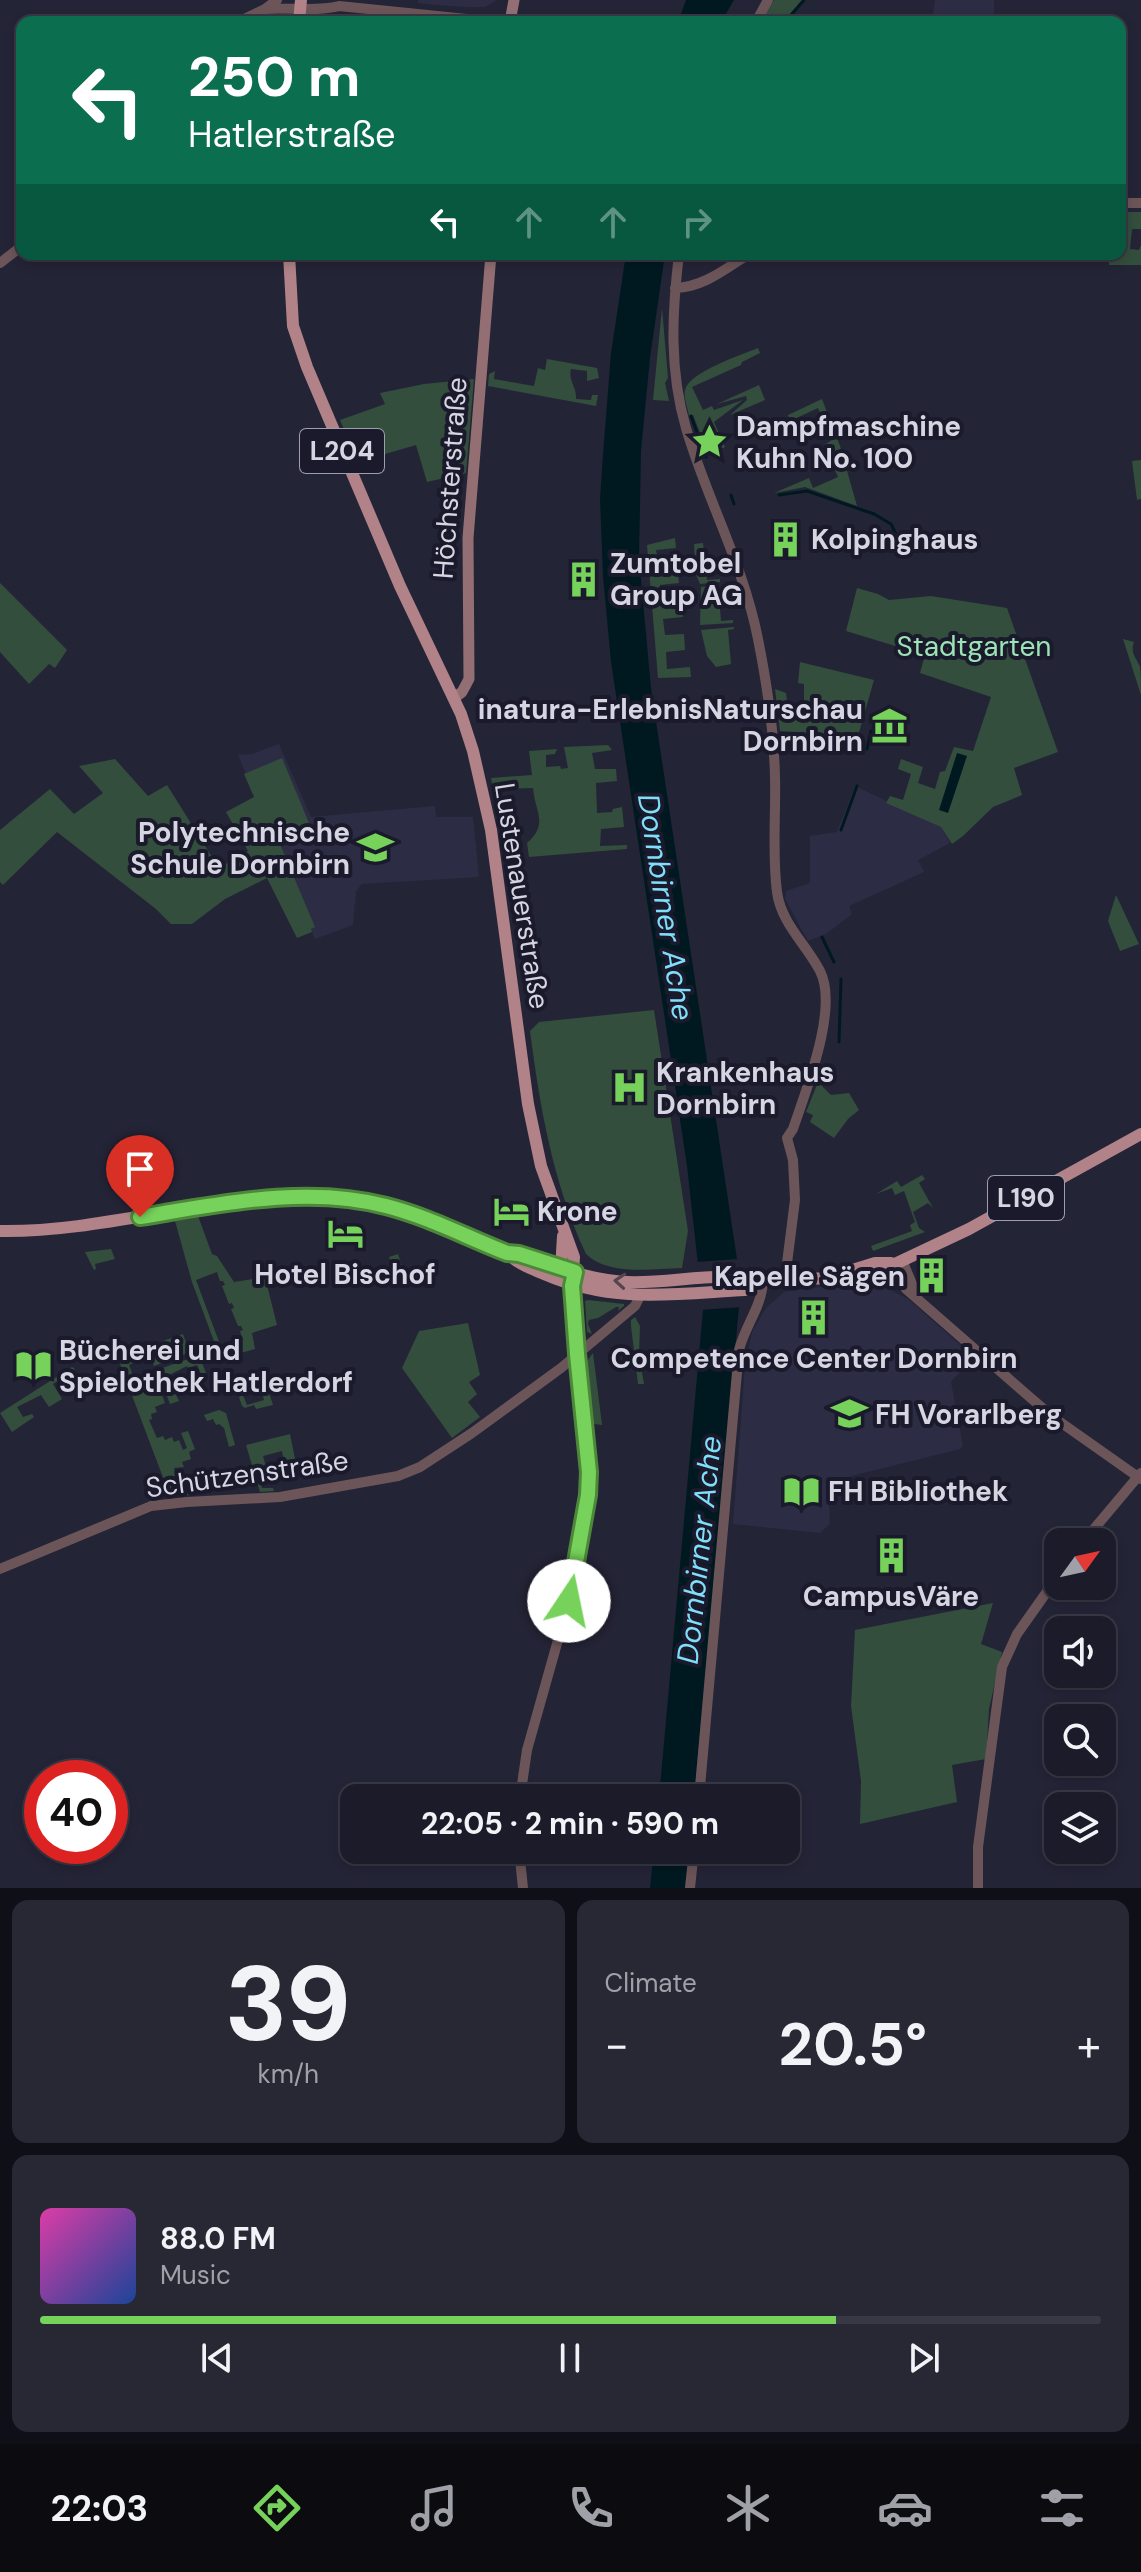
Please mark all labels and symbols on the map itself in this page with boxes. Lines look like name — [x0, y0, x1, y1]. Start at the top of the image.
street label: Höchsterstraße — [424, 376, 476, 580]
place label: Dampfmaschine Kuhn No. 100 — [736, 408, 961, 477]
place icon: Dampfmaschine Kuhn No. 100 — [691, 423, 729, 461]
road number: L204 — [300, 429, 384, 473]
building icon: Kolpinghaus — [766, 520, 804, 558]
place label: Kolpinghaus — [811, 521, 978, 558]
place label: Zumtobel Group AG — [610, 545, 743, 614]
building icon: Zumtobel Group AG — [565, 560, 603, 598]
park label: Stadtgarten — [897, 628, 1051, 665]
place label: inatura-ErlebnisNaturschau Dornbirn — [478, 691, 863, 760]
museum icon: inatura-ErlebnisNaturschau Dornbirn — [870, 706, 908, 744]
street label: Lustenauerstraße — [486, 780, 558, 1012]
water label: Dornbirner Ache — [629, 791, 703, 1023]
place label: Polytechnische Schule Dornbirn — [130, 814, 350, 883]
school or university icon: Polytechnische Schule Dornbirn — [357, 829, 395, 867]
place label: Krankenhaus Dornbirn — [656, 1054, 834, 1123]
hospital icon: Krankenhaus Dornbirn — [611, 1069, 649, 1107]
pin — [106, 1135, 174, 1217]
road number: L190 — [988, 1176, 1064, 1220]
hotel icon: Krone — [492, 1192, 530, 1230]
place label: Krone — [537, 1193, 618, 1230]
hotel icon: Hotel Bischof — [326, 1215, 364, 1253]
place label: Hotel Bischof — [254, 1256, 436, 1293]
building icon: Kapelle Sägen — [912, 1257, 950, 1295]
place label: Kapelle Sägen — [714, 1258, 905, 1295]
one-way arrow — [614, 1273, 627, 1290]
building icon: Competence Center Dornbirn — [795, 1299, 833, 1337]
place label: Bücherei und Spielothek Hatlerdorf — [59, 1332, 353, 1401]
place label: Competence Center Dornbirn — [610, 1340, 1018, 1377]
library icon: Bücherei und Spielothek Hatlerdorf — [14, 1347, 52, 1385]
school or university icon: FH Vorarlberg — [830, 1395, 868, 1433]
place label: FH Vorarlberg — [875, 1396, 1062, 1433]
water label: Dornbirner Ache — [668, 1434, 730, 1666]
street label: Schützenstraße — [143, 1441, 351, 1507]
library icon: FH Bibliothek — [783, 1472, 821, 1510]
place label: FH Bibliothek — [828, 1473, 1008, 1510]
north arrow — [1044, 1528, 1116, 1600]
building icon: CampusVäre — [872, 1537, 910, 1575]
position arrow — [527, 1559, 611, 1643]
place label: CampusVäre — [803, 1578, 979, 1615]
speed limit sign: 40 — [24, 1760, 128, 1864]

